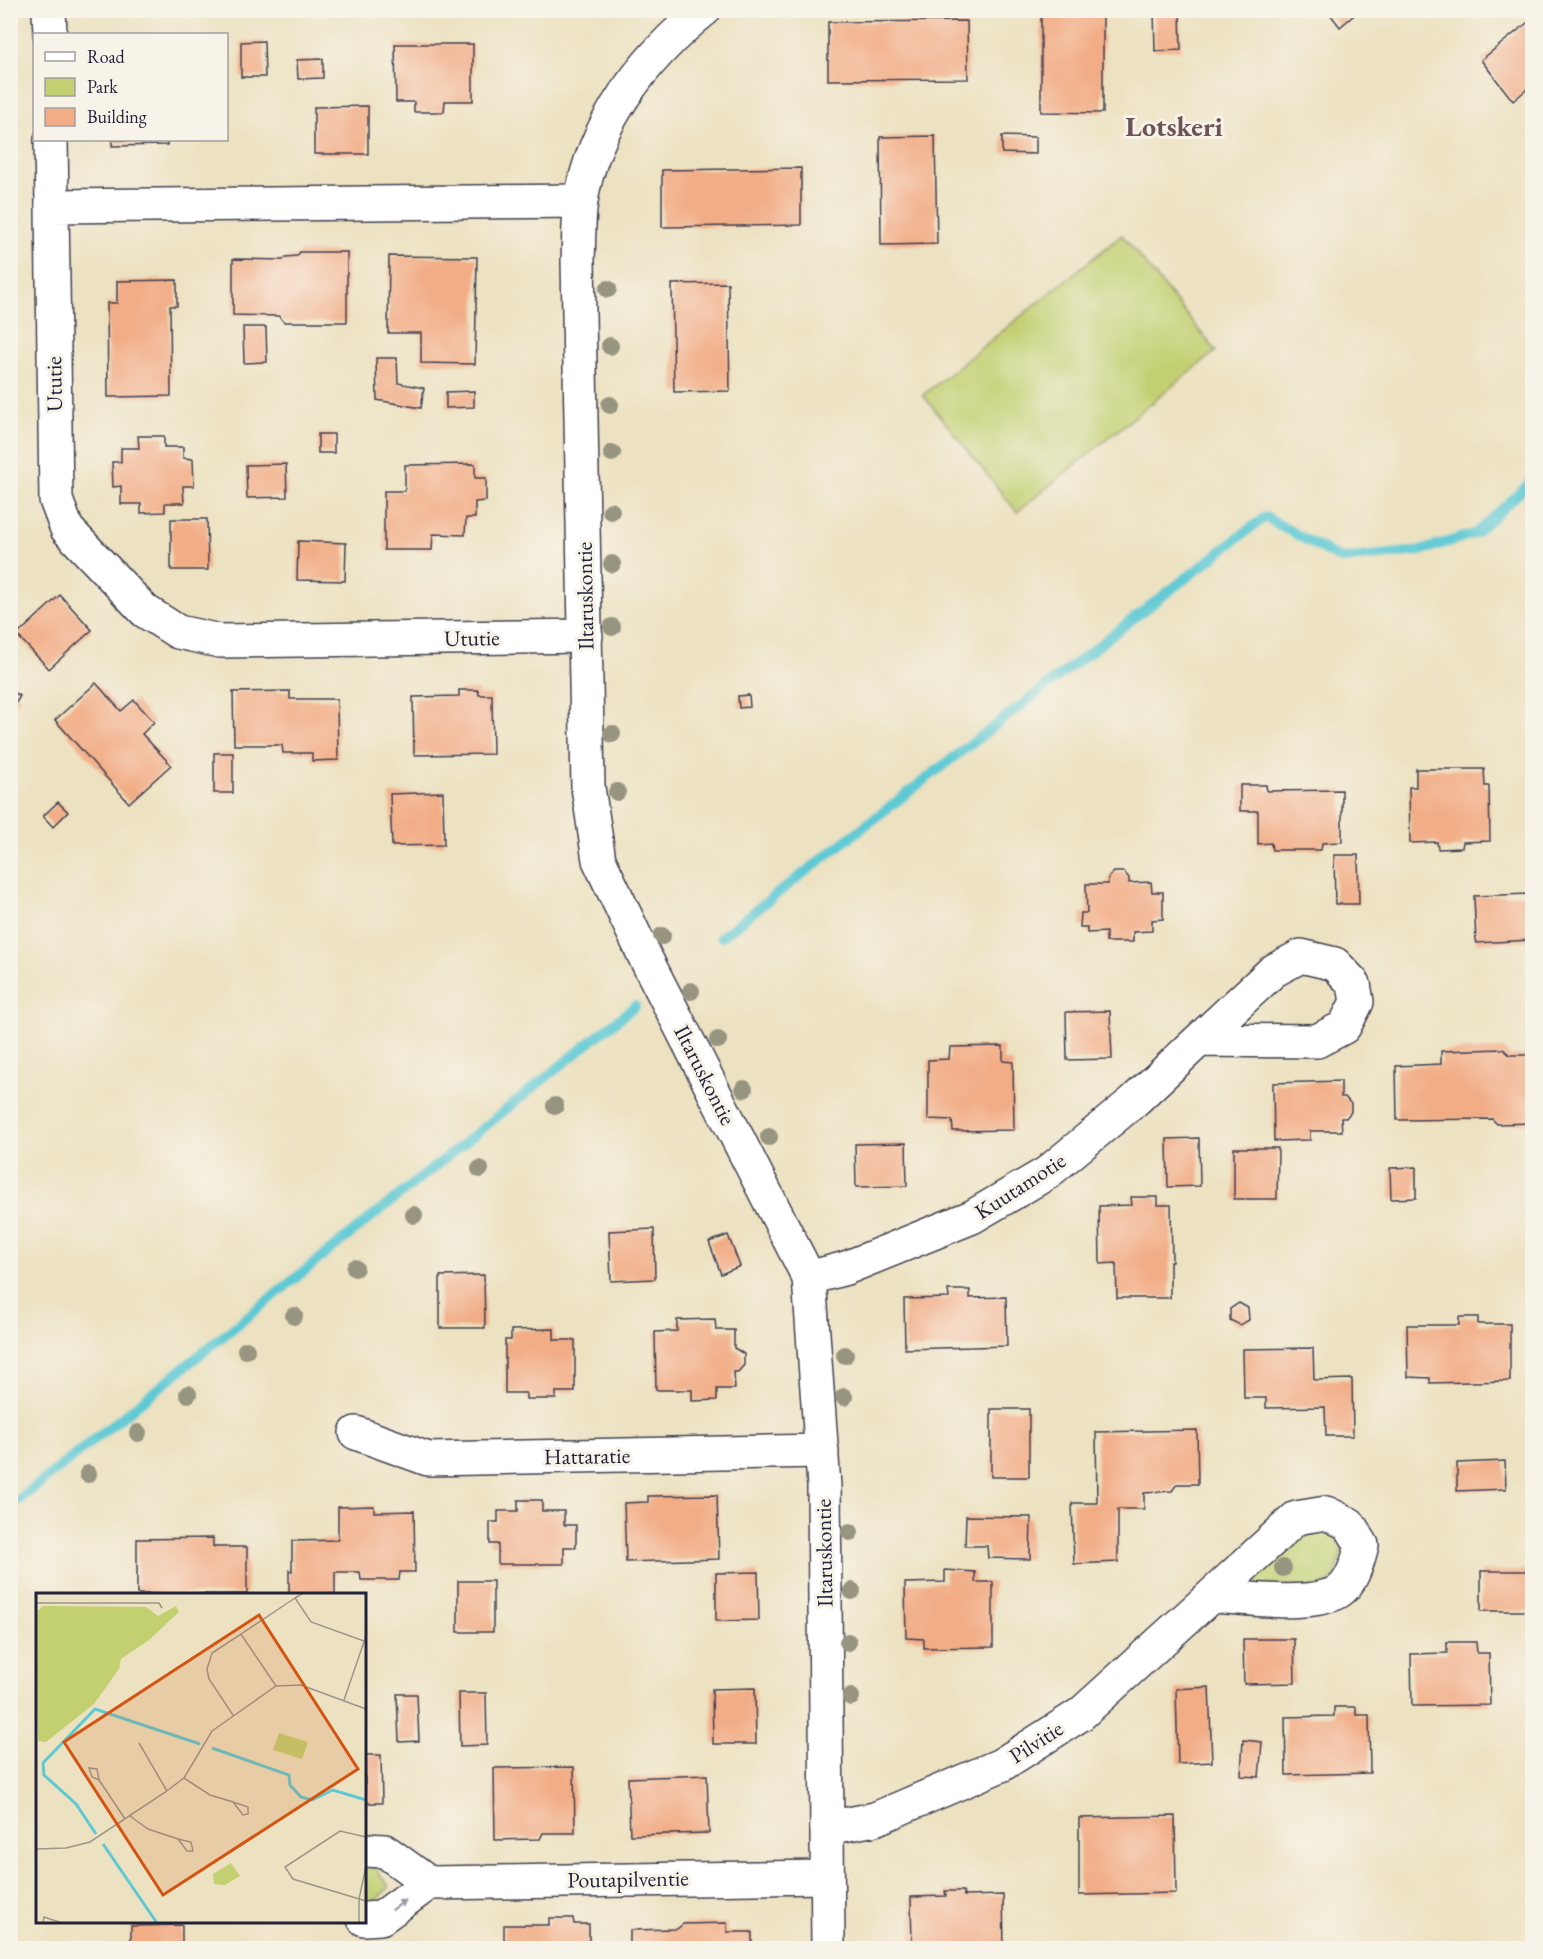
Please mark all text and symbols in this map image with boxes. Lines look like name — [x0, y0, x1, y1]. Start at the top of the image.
legend — [33, 33, 228, 141]
text: Road — [87, 45, 126, 68]
text: Park — [87, 75, 118, 98]
text: Building — [87, 105, 147, 128]
district label: Lotskeri — [1125, 108, 1223, 144]
street label: Ututie — [39, 356, 69, 412]
street label: Iltaruskontie — [570, 541, 600, 650]
street label: Ututie — [444, 623, 500, 653]
street label: Iltaruskontie — [668, 1020, 743, 1130]
street label: Kuutamotie — [969, 1146, 1071, 1226]
street label: Hattaratie — [544, 1441, 631, 1471]
street label: Iltaruskontie — [809, 1498, 839, 1607]
inset map — [36, 1593, 366, 1923]
street label: Pilvitie — [1003, 1714, 1069, 1770]
street label: Poutapilventie — [567, 1863, 689, 1895]
one-way arrow — [391, 1900, 406, 1912]

